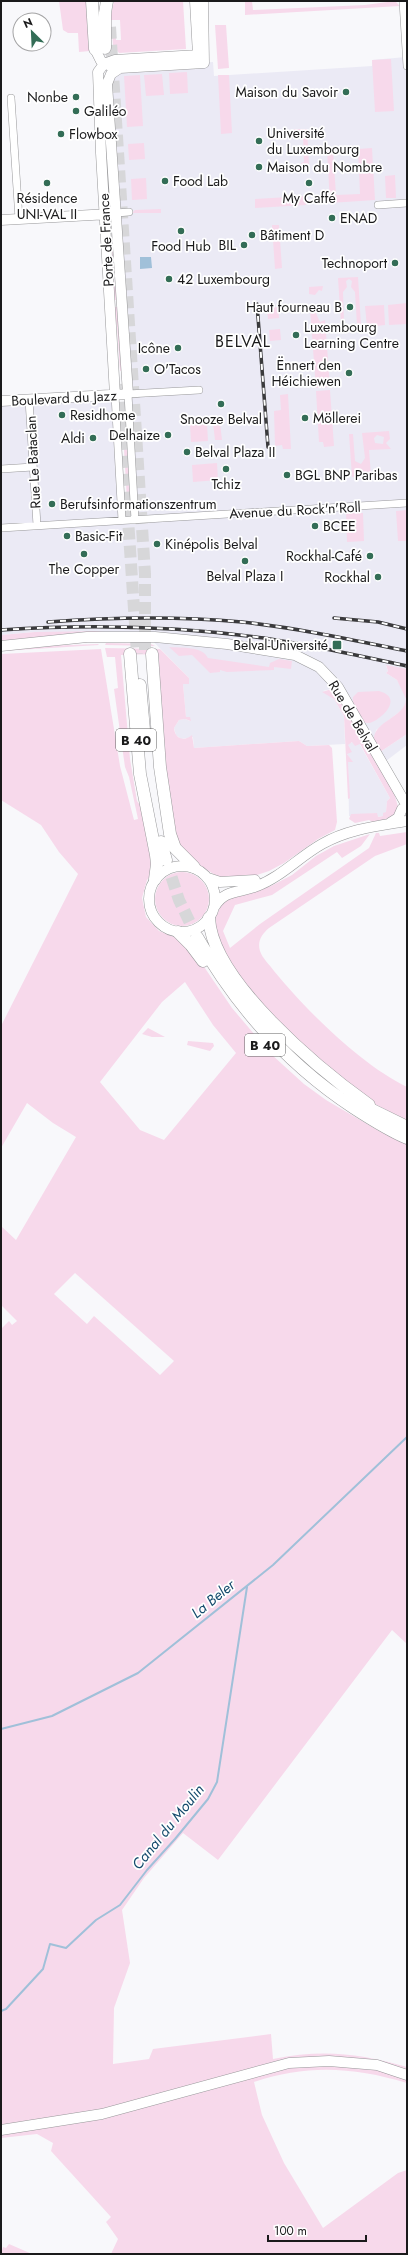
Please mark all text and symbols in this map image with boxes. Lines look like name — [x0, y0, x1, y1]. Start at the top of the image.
north arrow — [12, 12, 52, 52]
text: N — [21, 14, 35, 32]
place label: Maison du Savoir — [236, 82, 338, 102]
place label: Nonbe — [27, 87, 68, 107]
marker: Maison du Savoir — [341, 87, 351, 97]
marker: Nonbe — [71, 92, 81, 102]
place label: Galiléo — [84, 101, 127, 121]
marker: Galiléo — [71, 106, 81, 116]
place label: Université du Luxembourg — [267, 123, 359, 159]
place label: Flowbox — [69, 124, 118, 144]
marker: Flowbox — [56, 129, 66, 139]
marker: Université du Luxembourg — [254, 136, 264, 146]
place label: Maison du Nombre — [267, 157, 382, 177]
marker: Maison du Nombre — [254, 162, 264, 172]
place label: Food Lab — [173, 171, 228, 191]
marker: Food Lab — [160, 176, 170, 186]
marker: Résidence UNI-VAL II — [42, 178, 52, 188]
marker: My Caffé — [304, 178, 314, 188]
place label: Résidence UNI-VAL II — [17, 188, 77, 224]
place label: My Caffé — [282, 188, 336, 208]
street label: Porte de France — [94, 193, 118, 287]
place label: ENAD — [340, 208, 377, 228]
marker: ENAD — [327, 213, 337, 223]
place label: Bâtiment D — [260, 225, 324, 245]
marker: Food Hub — [176, 226, 186, 236]
marker: Bâtiment D — [247, 230, 257, 240]
place label: BIL — [218, 235, 237, 255]
place label: Food Hub — [151, 236, 211, 256]
marker: BIL — [239, 240, 249, 250]
place label: Technoport — [322, 253, 388, 273]
marker: Technoport — [390, 258, 400, 268]
place label: 42 Luxembourg — [177, 269, 270, 289]
marker: 42 Luxembourg — [164, 274, 174, 284]
place label: Haut fourneau B — [246, 297, 342, 317]
marker: Haut fourneau B — [345, 302, 355, 312]
place label: Luxembourg Learning Centre — [304, 317, 399, 353]
district label: BELVAL — [215, 330, 271, 353]
marker: Luxembourg Learning Centre — [291, 330, 301, 340]
place label: Icône — [138, 338, 170, 358]
marker: Icône — [173, 343, 183, 353]
place label: Ënnert den Héichiewen — [272, 355, 341, 391]
place label: O'Tacos — [154, 359, 201, 379]
marker: O'Tacos — [141, 364, 151, 374]
marker: Ënnert den Héichiewen — [344, 368, 354, 378]
street label: Boulevard du Jazz — [11, 385, 118, 411]
marker: Snooze Belval — [216, 399, 226, 409]
place label: Residhome — [70, 405, 135, 425]
place label: Möllerei — [313, 408, 361, 428]
place label: Snooze Belval — [180, 409, 262, 429]
marker: Residhome — [57, 410, 67, 420]
marker: Möllerei — [300, 413, 310, 423]
street label: Rue Le Bataclan — [21, 415, 45, 509]
place label: Delhaize — [109, 425, 160, 445]
place label: Aldi — [61, 428, 85, 448]
marker: Delhaize — [163, 430, 173, 440]
marker: Aldi — [88, 433, 98, 443]
place label: Belval Plaza II — [195, 442, 275, 462]
marker: Belval Plaza II — [182, 447, 192, 457]
marker: Tchiz — [221, 464, 231, 474]
place label: BGL BNP Paribas — [295, 465, 398, 485]
marker: BGL BNP Paribas — [282, 470, 292, 480]
place label: Tchiz — [211, 474, 241, 494]
place label: Berufsinformationszentrum — [60, 494, 217, 514]
street label: Avenue du Rock'n'Roll — [229, 497, 361, 523]
marker: Berufsinformationszentrum — [47, 499, 57, 509]
place label: BCEE — [323, 516, 356, 536]
marker: BCEE — [310, 521, 320, 531]
place label: Basic-Fit — [75, 526, 123, 546]
marker: Basic-Fit — [62, 531, 72, 541]
place label: Kinépolis Belval — [165, 534, 258, 554]
marker: Kinépolis Belval — [152, 539, 162, 549]
place label: Rockhal-Café — [286, 546, 362, 566]
marker: The Copper — [79, 549, 89, 559]
marker: Rockhal-Café — [365, 551, 375, 561]
marker: Belval Plaza I — [240, 556, 250, 566]
place label: The Copper — [49, 559, 119, 579]
place label: Belval Plaza I — [207, 566, 284, 586]
place label: Rockhal — [324, 567, 370, 587]
marker: Rockhal — [373, 572, 383, 582]
place label: Belval-Université — [233, 635, 328, 655]
marker: Belval-Université — [331, 639, 343, 651]
street label: Rue de Belval — [324, 676, 382, 756]
road number: B 40 — [116, 729, 156, 751]
road number: B 40 — [245, 1034, 285, 1056]
water label: La Beler — [186, 1574, 240, 1624]
water label: Canal du Moulin — [127, 1779, 209, 1875]
scale bar — [268, 2217, 366, 2243]
text: 100 m — [274, 2222, 307, 2240]

